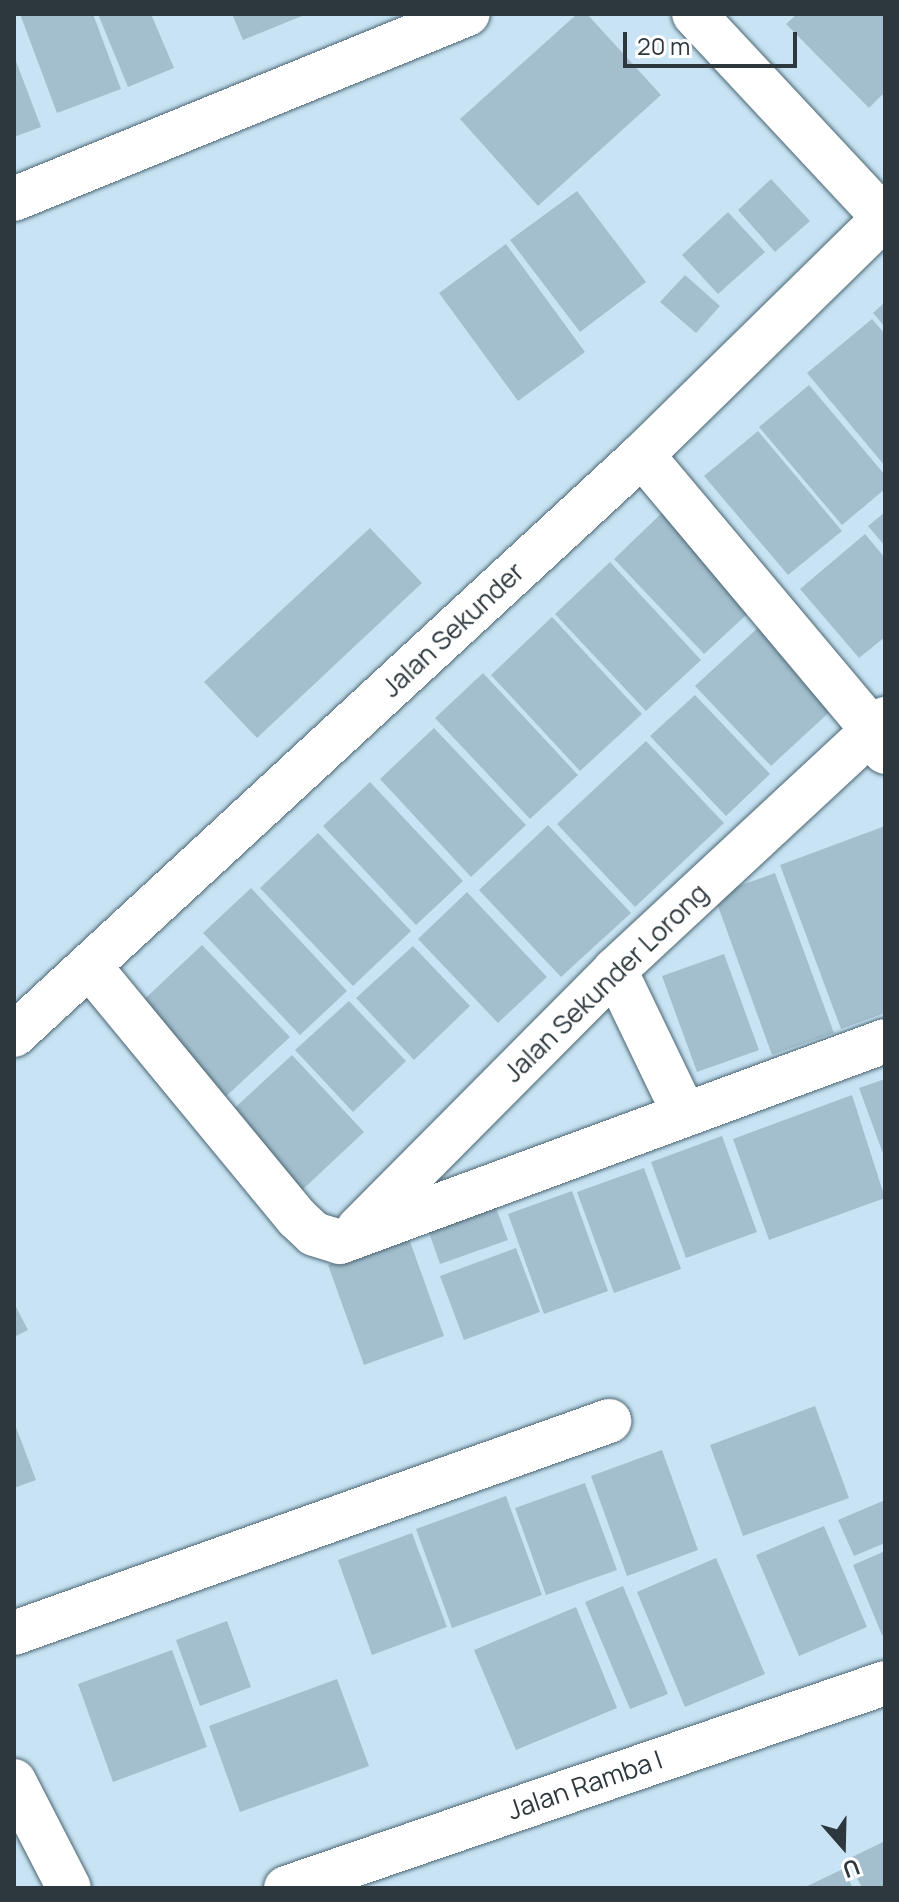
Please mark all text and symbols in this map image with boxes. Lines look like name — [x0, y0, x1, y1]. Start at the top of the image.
scale bar — [627, 16, 801, 66]
text: 20 m — [637, 29, 690, 62]
street label: Jalan Sekunder — [376, 556, 530, 704]
street label: Jalan Sekunder Lorong — [497, 877, 715, 1089]
street label: Jalan Ramba I — [504, 1744, 666, 1826]
north arrow — [803, 1806, 883, 1886]
text: U — [839, 1852, 864, 1885]

